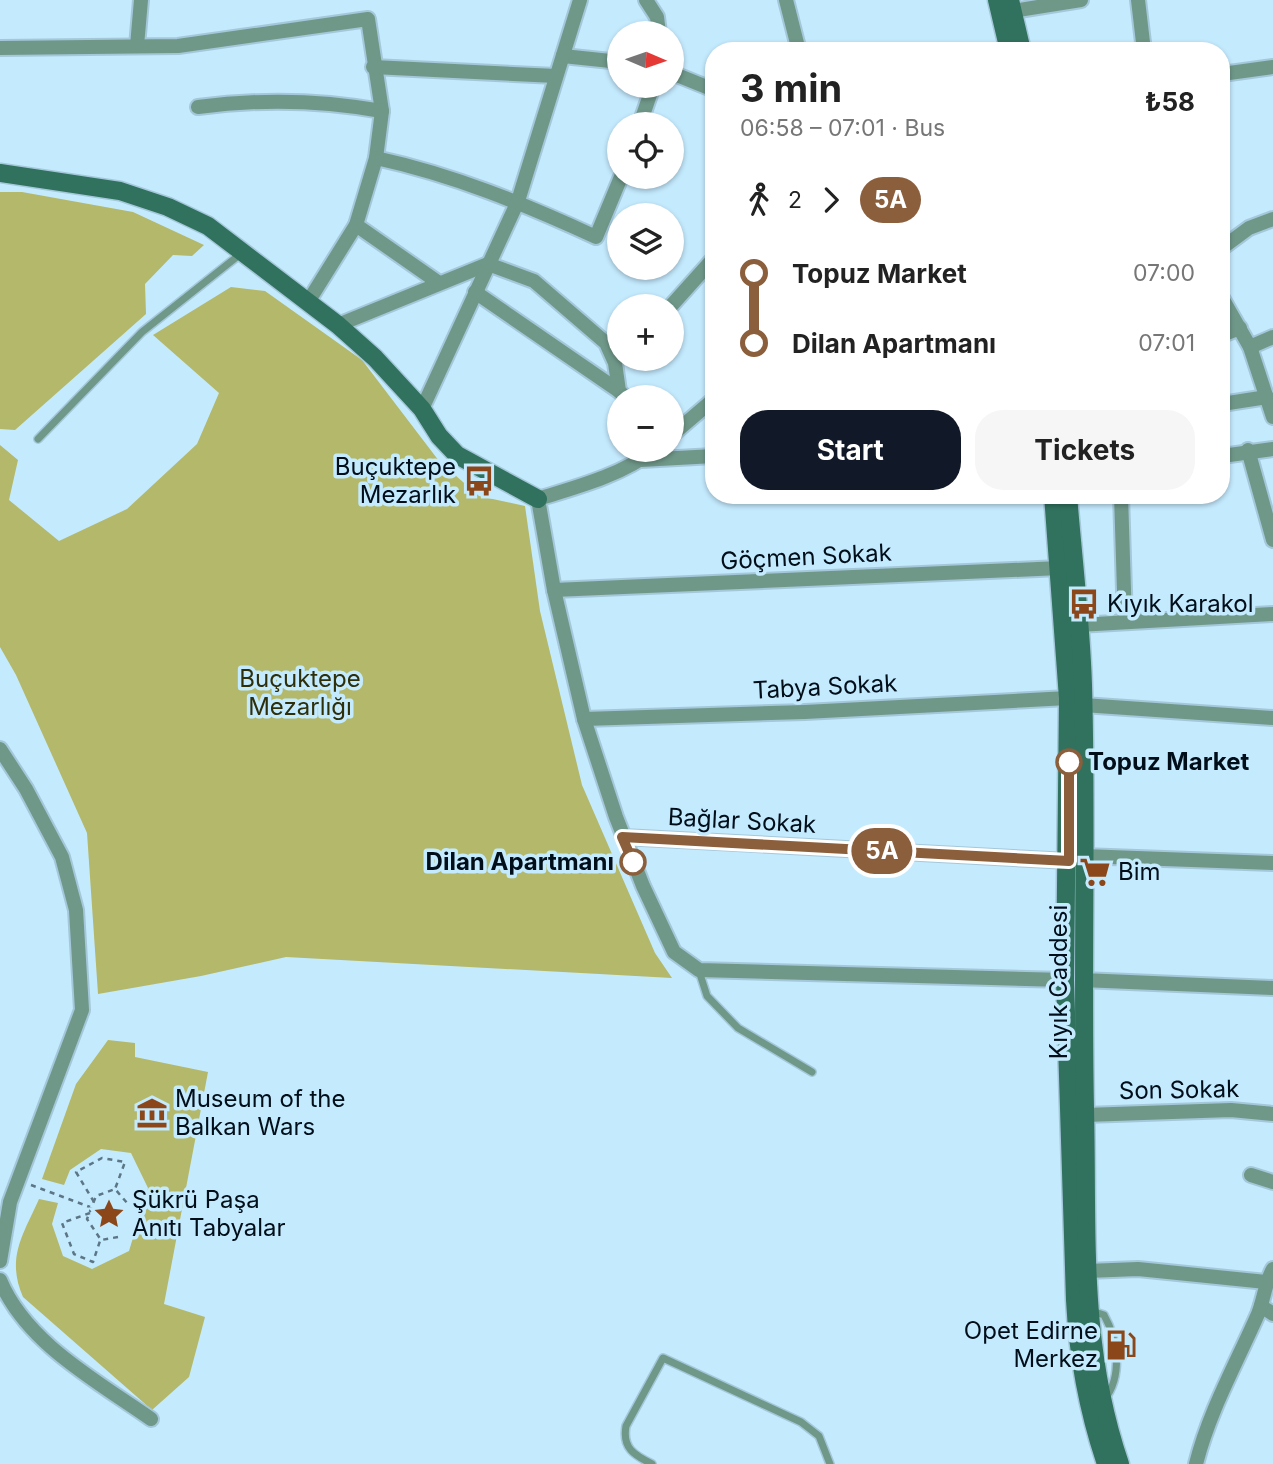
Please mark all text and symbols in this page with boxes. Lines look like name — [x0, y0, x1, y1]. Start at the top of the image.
north arrow — [607, 21, 684, 98]
map controls — [607, 21, 684, 462]
text: 3 min — [740, 65, 842, 111]
text: ₺58 — [1145, 86, 1195, 117]
button: locate — [607, 112, 684, 189]
text: 06:58 – 07:01 · Bus — [740, 114, 945, 142]
icon: walk — [740, 181, 778, 219]
icon: forward — [812, 181, 850, 219]
text: 5A — [874, 185, 907, 214]
text: 2 — [788, 186, 802, 214]
button: layers — [607, 203, 684, 280]
text: Topuz Market — [792, 258, 967, 289]
text: 07:00 — [1133, 259, 1195, 287]
button: + — [607, 294, 684, 371]
text: Dilan Apartmanı — [792, 328, 996, 359]
text: 07:01 — [1138, 329, 1195, 357]
button: − — [607, 385, 684, 462]
button: Start — [740, 410, 961, 490]
button: Tickets — [975, 410, 1195, 490]
place label: Buçuktepe Mezarlık — [335, 452, 456, 509]
bus stop icon: Buçuktepe Mezarlık — [462, 464, 496, 498]
street label: Göçmen Sokak — [720, 538, 892, 575]
bus stop icon: Kıyık Karakol — [1067, 587, 1101, 621]
place label: Kıyık Karakol — [1107, 589, 1253, 618]
park label: Buçuktepe Mezarlığı — [239, 664, 361, 721]
street label: Tabya Sokak — [752, 668, 898, 705]
place label: Topuz Market — [1088, 747, 1249, 776]
marker: Topuz Market — [1056, 749, 1082, 775]
street label: Bağlar Sokak — [667, 802, 817, 839]
line badge: 5A — [850, 828, 914, 874]
text: 5A — [865, 836, 899, 865]
place label: Dilan Apartmanı — [426, 847, 614, 876]
marker: Dilan Apartmanı — [620, 849, 646, 875]
supermarket icon: Bim — [1078, 855, 1112, 889]
place label: Bim — [1118, 857, 1161, 886]
street label: Kıyık Caddesi — [1044, 905, 1073, 1059]
street label: Son Sokak — [1119, 1074, 1239, 1105]
place label: Museum of the Balkan Wars — [175, 1084, 346, 1141]
museum icon: Museum of the Balkan Wars — [135, 1096, 169, 1130]
place label: Şükrü Paşa Anıtı Tabyalar — [132, 1185, 286, 1242]
place icon: Şükrü Paşa Anıtı Tabyalar — [92, 1197, 126, 1231]
place label: Opet Edirne Merkez — [964, 1316, 1098, 1373]
fuel station icon: Opet Edirne Merkez — [1104, 1328, 1138, 1362]

